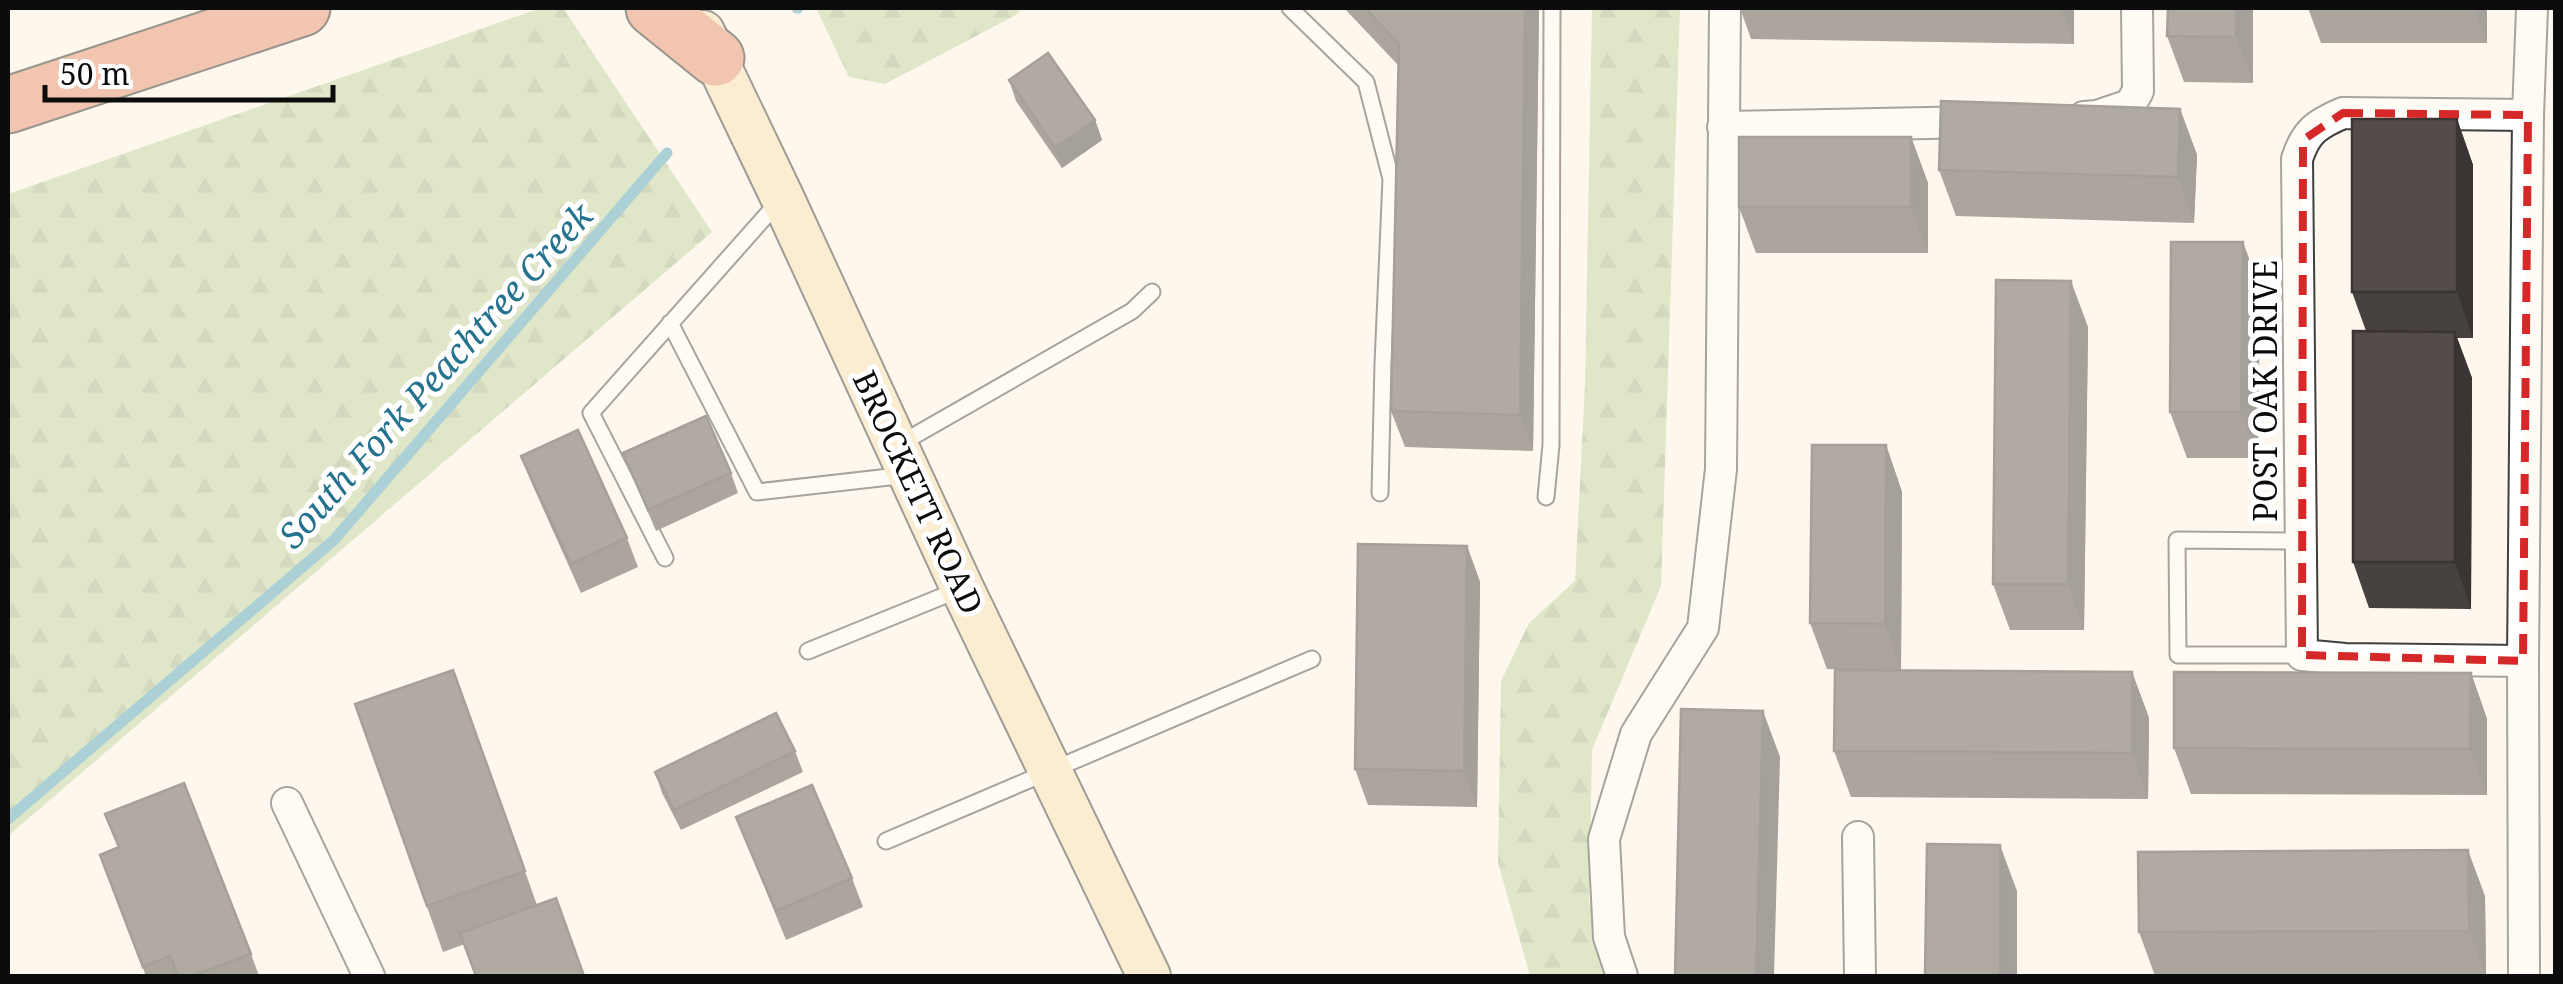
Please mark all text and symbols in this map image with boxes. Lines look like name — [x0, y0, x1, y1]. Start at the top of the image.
scale bar — [45, 40, 332, 102]
text: 50 m — [60, 53, 130, 94]
water label: South Fork Peachtree Creek — [267, 192, 603, 558]
street label: POST OAK DRIVE — [2243, 260, 2286, 522]
street label: BROCKETT ROAD — [844, 363, 994, 621]

